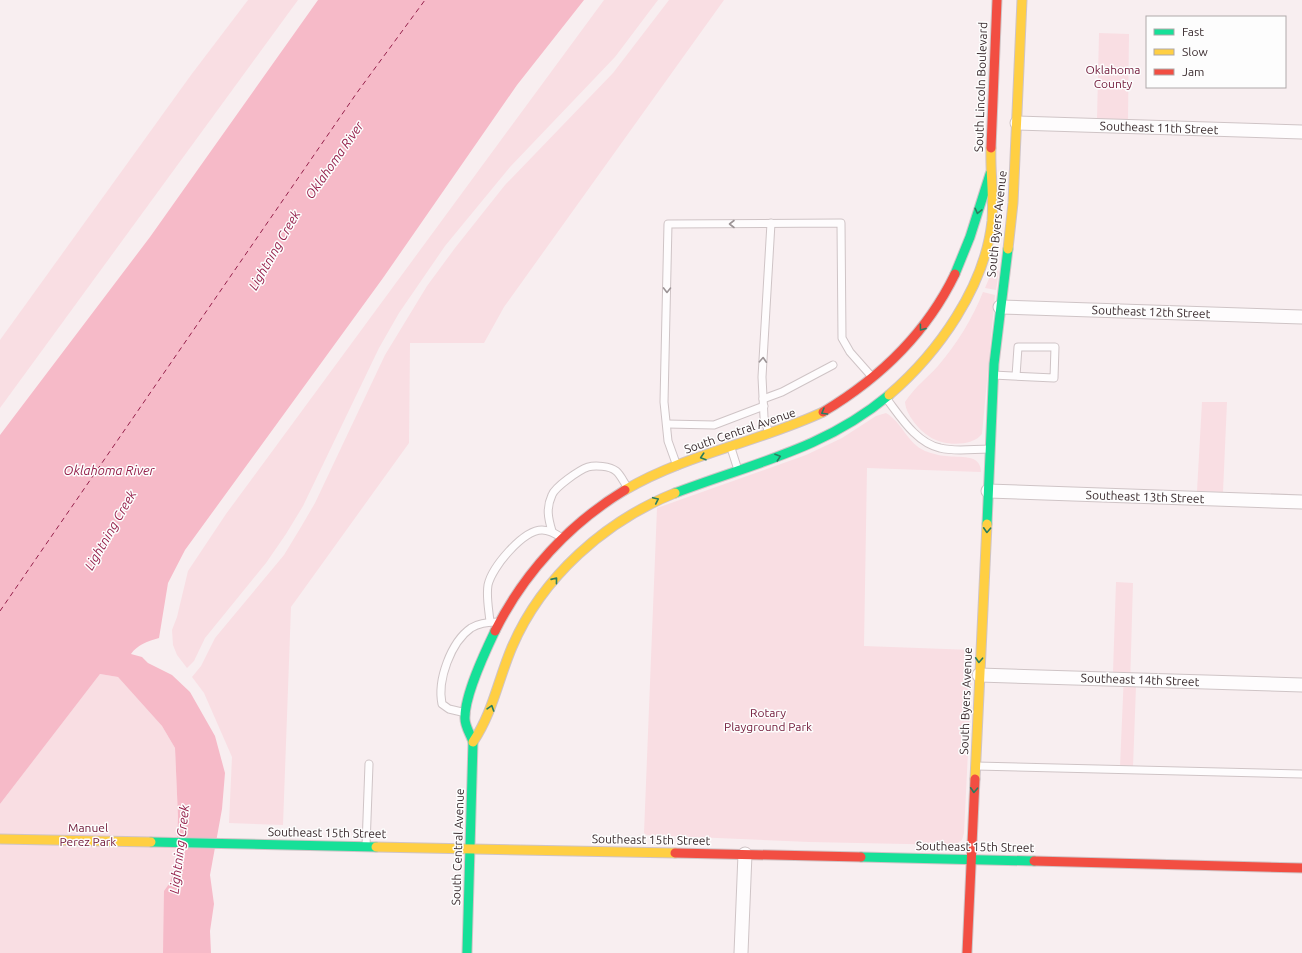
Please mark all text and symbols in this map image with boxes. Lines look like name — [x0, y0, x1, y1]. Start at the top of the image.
legend — [1146, 16, 1286, 88]
street label: South Lincoln Boulevard — [972, 22, 989, 152]
text: Fast — [1182, 25, 1204, 38]
text: Slow — [1182, 45, 1208, 58]
park label: Oklahoma County — [1085, 63, 1141, 90]
text: Jam — [1182, 65, 1204, 78]
water label: Oklahoma River — [302, 118, 366, 201]
street label: Southeast 11th Street — [1100, 119, 1219, 136]
street label: South Byers Avenue — [984, 170, 1009, 278]
water label: Lightning Creek — [246, 207, 303, 292]
one-way arrow — [974, 208, 982, 215]
one-way arrow — [729, 220, 735, 228]
one-way arrow — [663, 287, 671, 293]
street label: Southeast 12th Street — [1092, 303, 1211, 320]
one-way arrow — [920, 323, 927, 330]
one-way arrow — [759, 357, 768, 363]
street label: South Central Avenue — [682, 405, 797, 456]
one-way arrow — [821, 407, 828, 414]
one-way arrow — [699, 453, 706, 461]
one-way arrow — [775, 454, 782, 462]
water label: Oklahoma River — [64, 463, 156, 477]
water label: Lightning Creek — [82, 487, 139, 572]
street label: Southeast 13th Street — [1086, 488, 1205, 505]
one-way arrow — [652, 497, 659, 505]
one-way arrow — [982, 527, 991, 533]
one-way arrow — [550, 578, 557, 585]
street label: South Byers Avenue — [957, 647, 974, 755]
one-way arrow — [975, 657, 984, 663]
street label: Southeast 14th Street — [1081, 671, 1200, 688]
one-way arrow — [486, 705, 495, 712]
park label: Rotary Playground Park — [724, 706, 812, 733]
one-way arrow — [970, 787, 979, 793]
street label: South Central Avenue — [449, 788, 466, 906]
water label: Lightning Creek — [167, 803, 191, 894]
park label: Manuel Perez Park — [60, 821, 116, 848]
street label: Southeast 15th Street — [268, 825, 387, 840]
street label: Southeast 15th Street — [592, 832, 711, 847]
street label: Southeast 15th Street — [916, 839, 1035, 854]

